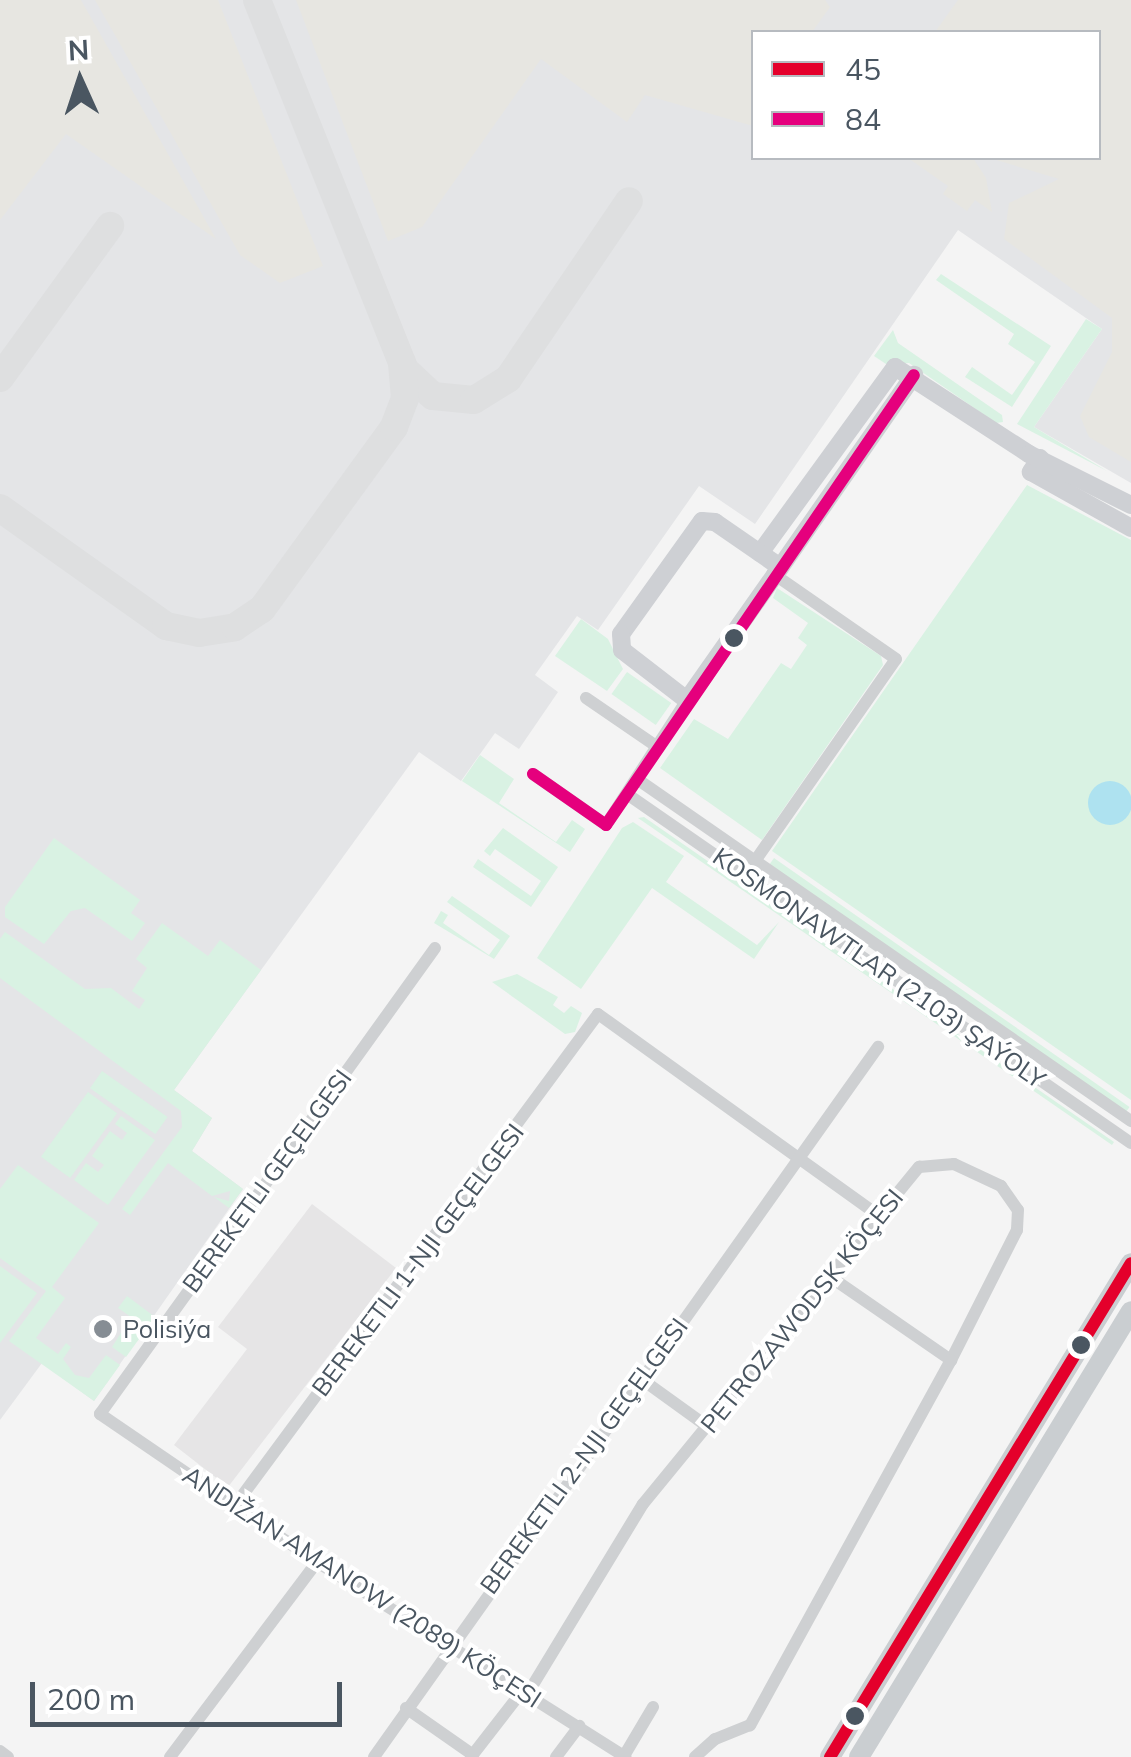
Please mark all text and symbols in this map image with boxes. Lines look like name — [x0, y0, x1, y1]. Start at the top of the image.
north arrow — [30, 30, 130, 130]
legend — [751, 30, 1101, 160]
text: N — [67, 32, 90, 68]
text: 45 — [845, 50, 881, 88]
text: 84 — [845, 100, 881, 138]
unlabelled marker — [724, 628, 744, 648]
street label: KOSMONAWTLAR (2103) ŞAÝOLY — [707, 841, 1051, 1095]
street label: BEREKETLI GEÇELGESI — [176, 1064, 358, 1298]
street label: BEREKETLI 1-NJI GEÇELGESI — [306, 1118, 530, 1402]
street label: PETROZAWODSK KÖÇESI — [694, 1183, 910, 1439]
street label: BEREKETLI 2-NJI GEÇELGESI — [474, 1312, 694, 1600]
place label: Polisiýa — [123, 1314, 211, 1344]
marker: Polisiýa — [92, 1318, 114, 1340]
unlabelled marker — [1071, 1335, 1091, 1355]
street label: ANDIŽAN AMANOW (2089) KÖÇESI — [177, 1460, 547, 1714]
scale bar — [35, 1662, 348, 1724]
text: 200 m — [47, 1680, 135, 1718]
unlabelled marker — [845, 1706, 865, 1726]

